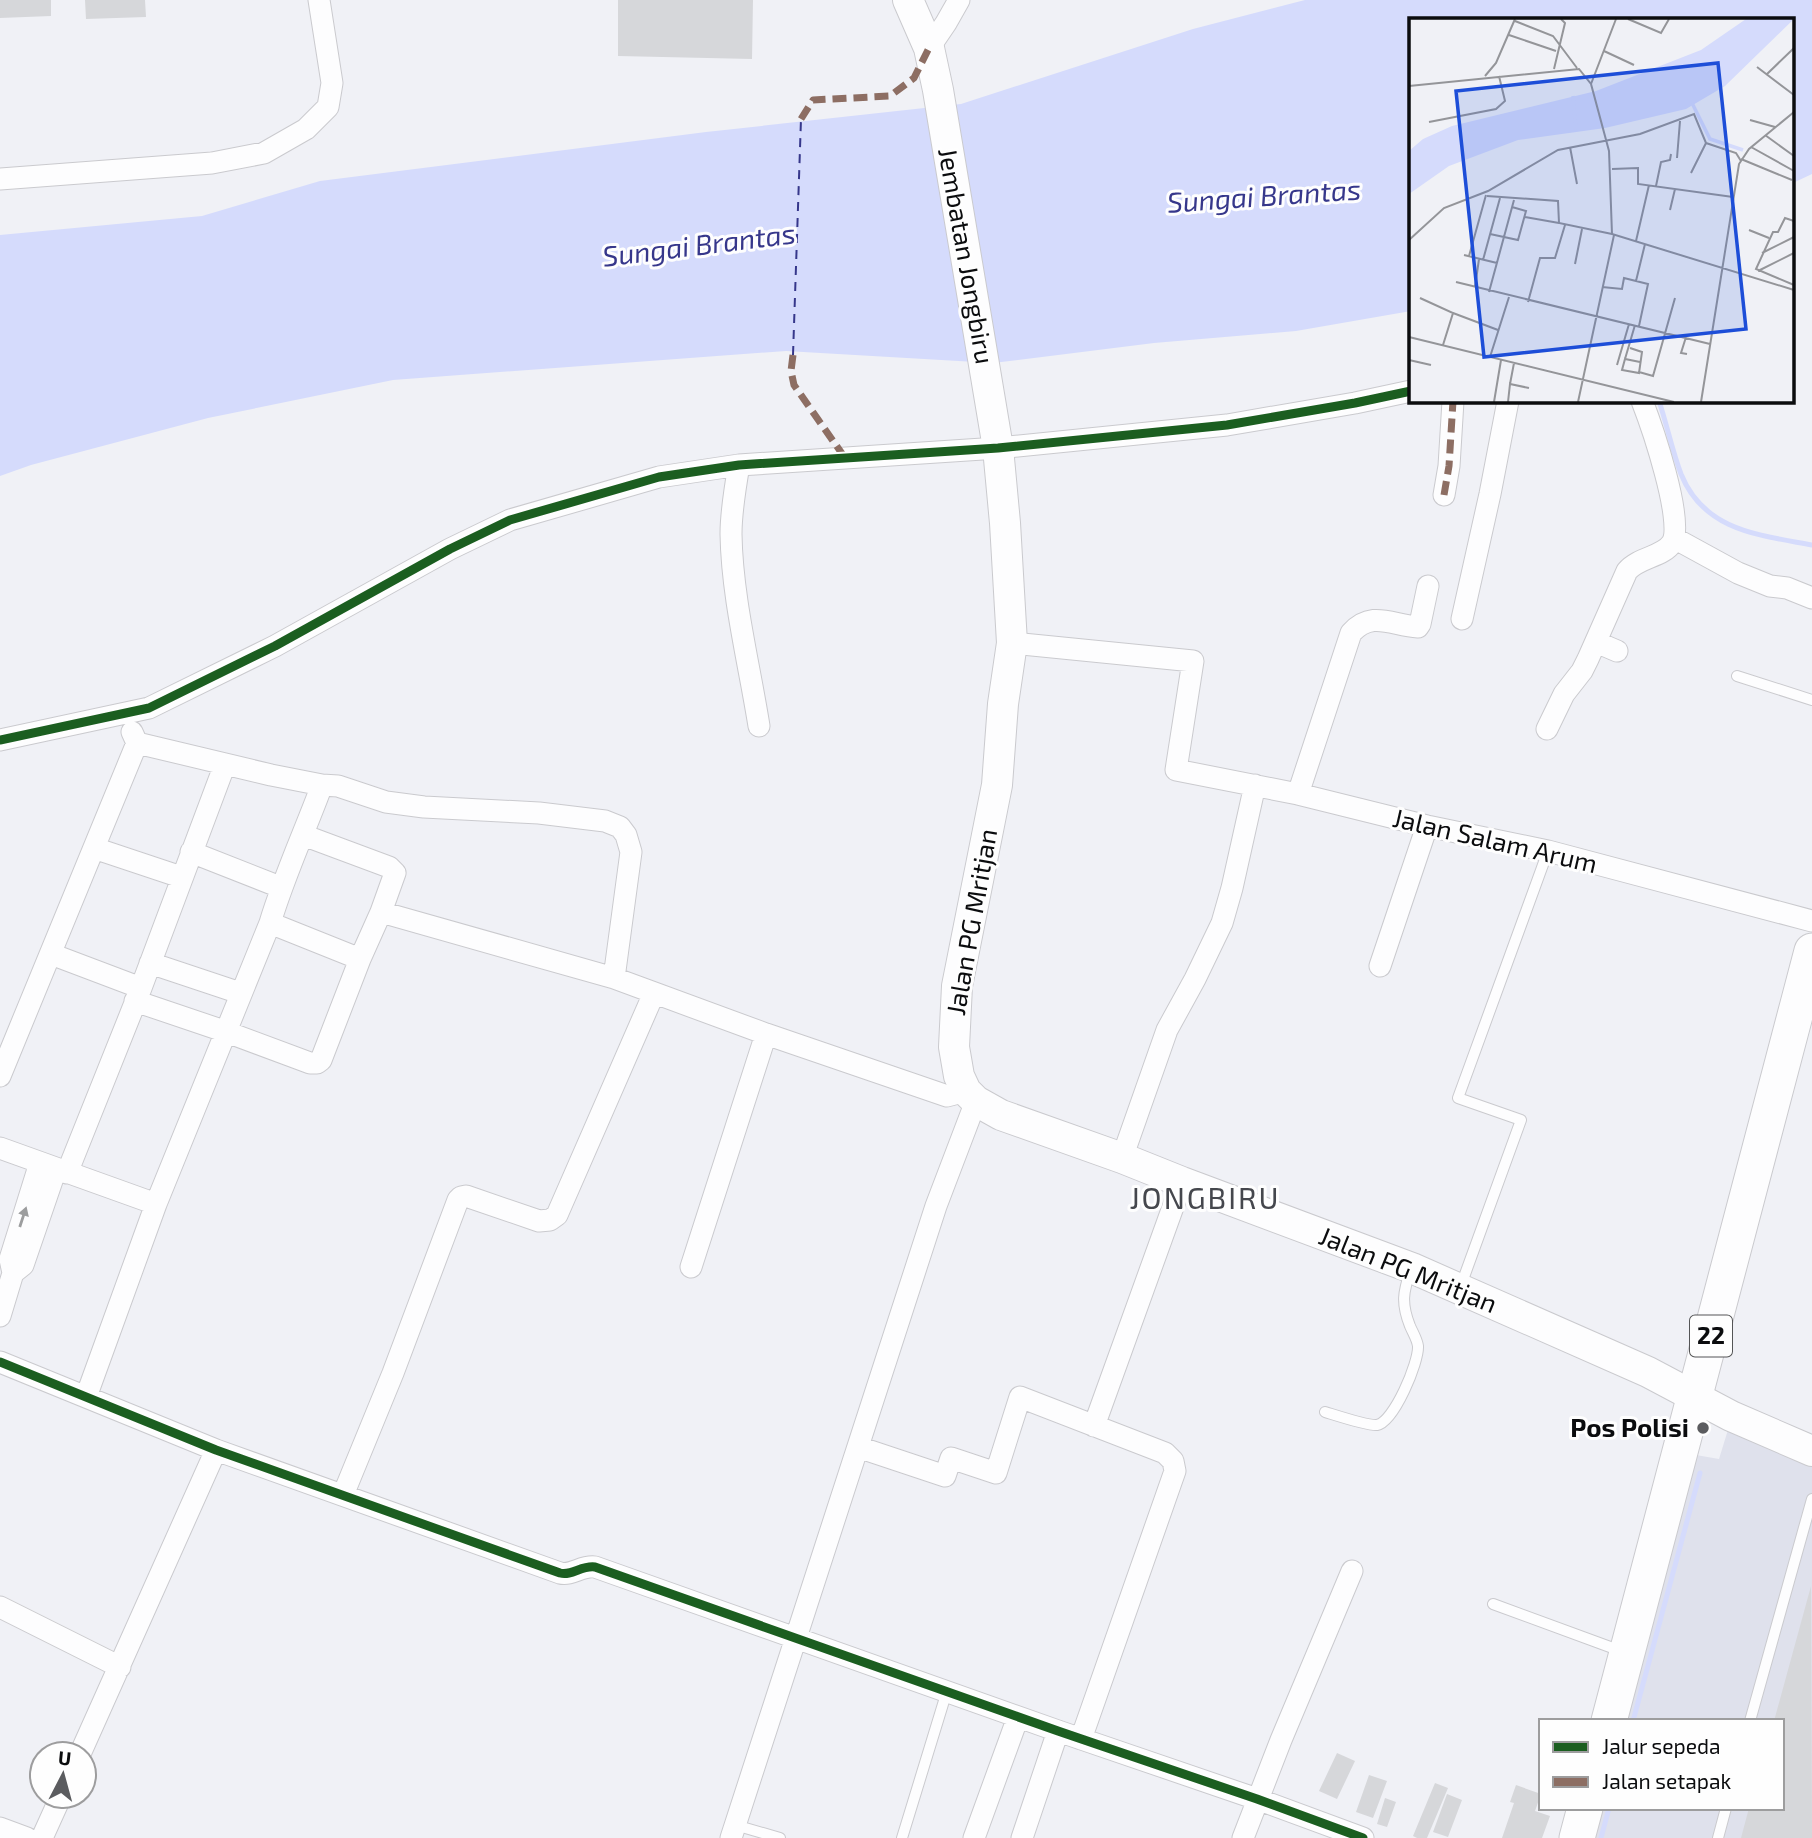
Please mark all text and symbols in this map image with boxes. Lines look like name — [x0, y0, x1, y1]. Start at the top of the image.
inset map — [1409, 18, 1794, 402]
street label: Jembatan Jongbiru — [933, 145, 1002, 366]
water label: Sungai Brantas — [1166, 171, 1362, 219]
water label: Sungai Brantas — [600, 215, 797, 273]
street label: Jalan Salam Arum — [1390, 801, 1601, 878]
street label: Jalan PG Mritjan — [939, 826, 1002, 1017]
district label: JONGBIRU — [1129, 1179, 1281, 1215]
one-way arrow — [18, 1207, 28, 1228]
street label: Jalan PG Mritjan — [1315, 1219, 1502, 1318]
road number: 22 — [1690, 1316, 1732, 1356]
place label: Pos Polisi — [1570, 1411, 1689, 1442]
marker: Pos Polisi — [1695, 1420, 1711, 1436]
legend — [1539, 1719, 1784, 1810]
text: Jalur sepeda — [1602, 1733, 1721, 1758]
north arrow — [28, 1740, 98, 1810]
text: U — [57, 1745, 73, 1770]
text: Jalan setapak — [1602, 1768, 1732, 1793]

